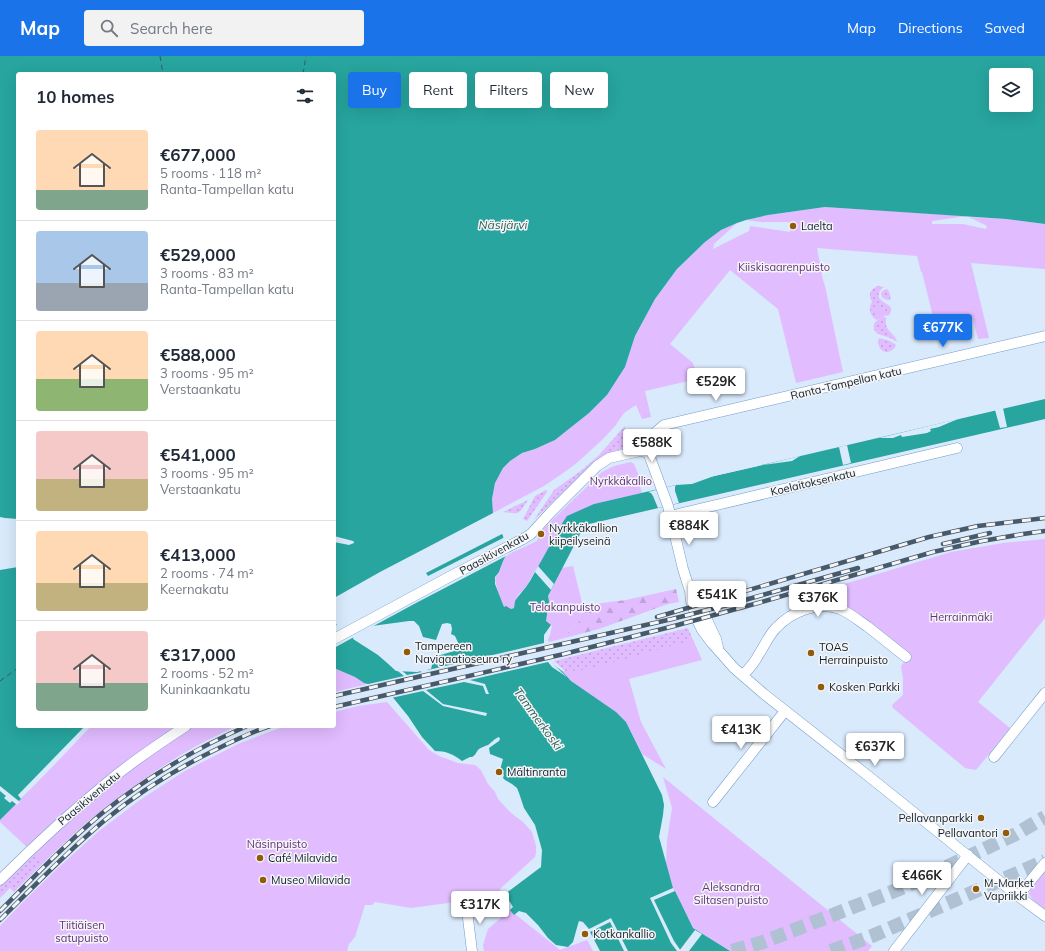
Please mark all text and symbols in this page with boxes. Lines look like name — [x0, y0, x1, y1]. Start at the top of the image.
search box — [84, 10, 364, 46]
text: Map — [20, 16, 60, 40]
icon: search — [98, 17, 120, 39]
text: Search here — [130, 19, 213, 38]
text: Map — [847, 19, 876, 37]
text: Directions — [898, 19, 963, 37]
text: Saved — [985, 19, 1025, 37]
map controls — [989, 68, 1033, 112]
button: layers — [989, 68, 1033, 112]
chip: Buy — [348, 72, 401, 108]
chip: Rent — [409, 72, 467, 108]
chip: Filters — [475, 72, 542, 108]
chip: New — [550, 72, 608, 108]
icon: filters — [294, 85, 316, 107]
text: 10 homes — [36, 86, 115, 107]
text: €677,000 — [160, 144, 236, 165]
icon: home — [68, 146, 116, 194]
text: 5 rooms · 118 m² — [160, 165, 261, 181]
text: Ranta-Tampellan katu — [160, 181, 294, 197]
water label: Näsijärvi — [479, 217, 528, 232]
place label: Laelta — [801, 219, 833, 233]
marker: Laelta — [788, 221, 798, 231]
text: €529,000 — [160, 244, 236, 265]
icon: home — [68, 247, 116, 295]
park label: Kiiskisaarenpuisto — [738, 260, 830, 274]
text: 3 rooms · 83 m² — [160, 265, 254, 281]
text: Ranta-Tampellan katu — [160, 281, 294, 297]
pin: €677K — [915, 314, 971, 348]
text: €677K — [923, 319, 963, 335]
text: €588,000 — [160, 344, 236, 365]
icon: home — [68, 347, 116, 395]
street label: Ranta-Tampellan katu — [789, 363, 903, 403]
text: 3 rooms · 95 m² — [160, 365, 254, 381]
pin: €529K — [688, 368, 744, 402]
text: €529K — [696, 373, 736, 389]
text: Verstaankatu — [160, 381, 241, 397]
pin: €588K — [624, 429, 680, 463]
text: €588K — [632, 434, 672, 450]
text: €541,000 — [160, 444, 236, 465]
icon: home — [68, 447, 116, 495]
text: 3 rooms · 95 m² — [160, 465, 254, 481]
street label: Koelaitoksenkatu — [769, 465, 857, 499]
park label: Nyrkkäkallio — [590, 474, 652, 488]
text: Verstaankatu — [160, 481, 241, 497]
pin: €884K — [661, 512, 717, 546]
text: €884K — [669, 517, 709, 533]
place label: Nyrkkäkallion kiipeilyseinä — [549, 521, 618, 548]
street label: Paasikivenkatu — [457, 528, 531, 578]
marker: Nyrkkäkallion kiipeilyseinä — [536, 529, 546, 539]
text: €413,000 — [160, 544, 236, 565]
icon: home — [68, 547, 116, 595]
text: 2 rooms · 74 m² — [160, 565, 254, 581]
text: Keernakatu — [160, 581, 229, 597]
pin: €541K — [689, 581, 745, 615]
pin: €376K — [790, 584, 846, 618]
text: €541K — [697, 586, 737, 602]
text: €376K — [798, 589, 838, 605]
park label: Telakanpuisto — [530, 600, 600, 614]
park label: Herrainmäki — [930, 610, 992, 624]
place label: Tampereen Navigaatioseura ry — [415, 639, 512, 666]
place label: TOAS Herrainpuisto — [819, 640, 888, 667]
text: €317,000 — [160, 644, 236, 665]
icon: home — [68, 647, 116, 695]
marker: Tampereen Navigaatioseura ry — [402, 647, 412, 657]
marker: TOAS Herrainpuisto — [806, 648, 816, 658]
text: 2 rooms · 52 m² — [160, 665, 254, 681]
place label: Kosken Parkki — [829, 680, 900, 694]
text: Kuninkaankatu — [160, 681, 250, 697]
marker: Kosken Parkki — [816, 682, 826, 692]
water label: Tammerkoski — [511, 685, 566, 753]
pin: €413K — [713, 716, 769, 750]
text: €413K — [721, 721, 761, 737]
pin: €637K — [847, 733, 903, 767]
text: €637K — [855, 738, 895, 754]
place label: Mältinranta — [507, 765, 566, 779]
marker: Mältinranta — [494, 767, 504, 777]
street label: Paasikivenkatu — [55, 768, 123, 828]
place label: Pellavanparkki — [898, 811, 973, 825]
marker: Pellavanparkki — [976, 813, 986, 823]
place label: Pellavantori — [938, 826, 998, 840]
marker: Pellavantori — [1001, 828, 1011, 838]
park label: Näsinpuisto — [247, 837, 307, 851]
place label: Café Milavida — [268, 851, 337, 865]
marker: Café Milavida — [255, 853, 265, 863]
pin: €466K — [894, 862, 950, 896]
text: €466K — [902, 867, 942, 883]
place label: Museo Milavida — [271, 873, 350, 887]
marker: Museo Milavida — [258, 875, 268, 885]
place label: M-Market Vapriikki — [984, 876, 1034, 903]
park label: Aleksandra Siltasen puisto — [694, 880, 768, 907]
marker: M-Market Vapriikki — [971, 884, 981, 894]
pin: €317K — [452, 891, 508, 925]
text: €317K — [460, 896, 500, 912]
park label: Tiitiäisen satupuisto — [55, 918, 109, 945]
place label: Kotkankallio — [593, 927, 655, 941]
marker: Kotkankallio — [580, 929, 590, 939]

